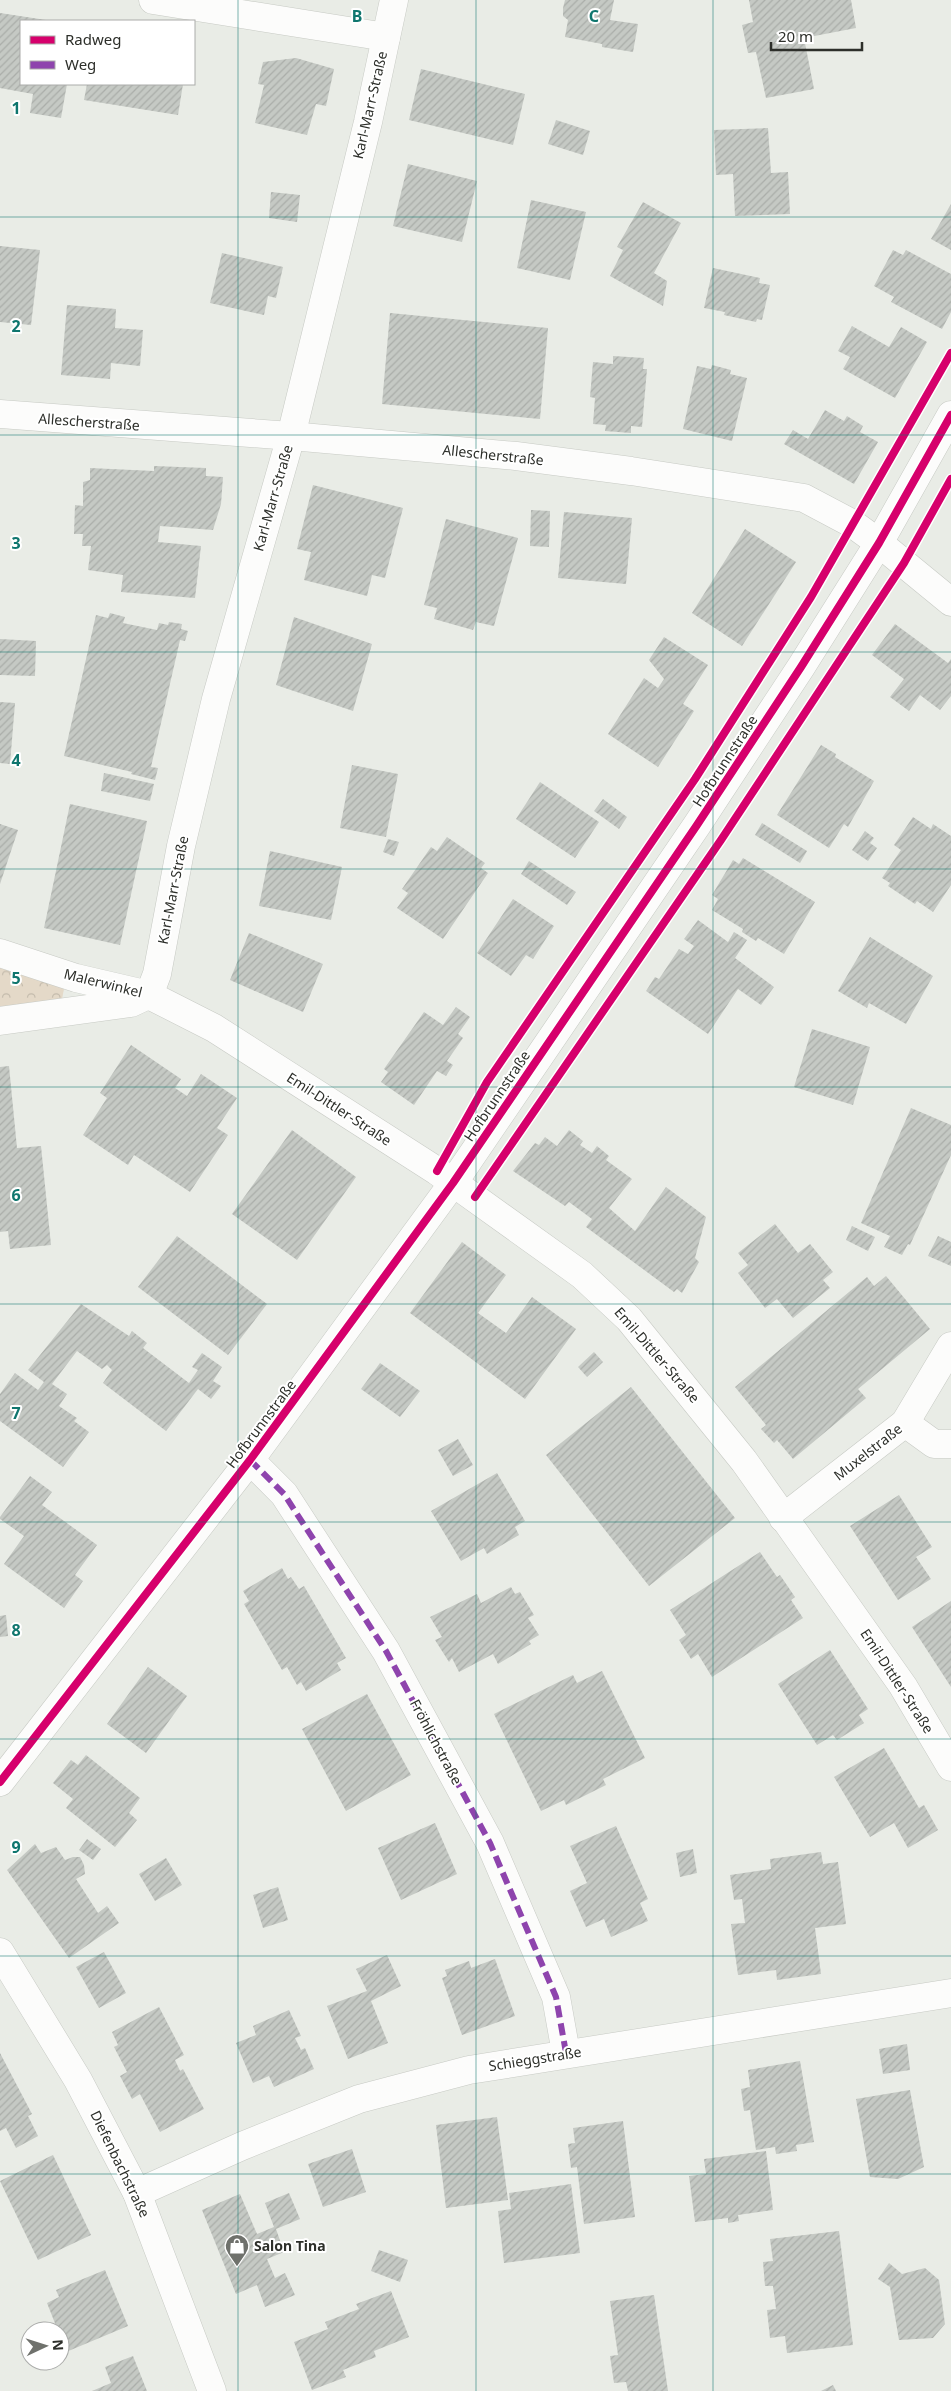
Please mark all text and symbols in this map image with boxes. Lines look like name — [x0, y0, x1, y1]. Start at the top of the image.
text: B — [352, 5, 362, 27]
text: C — [589, 5, 599, 27]
legend — [20, 20, 195, 85]
scale bar — [771, 20, 862, 52]
text: 20 m — [778, 26, 813, 46]
text: Radweg — [65, 29, 121, 49]
street label: Karl-Marr-Straße — [348, 49, 391, 161]
text: Weg — [65, 54, 96, 74]
text: 1 — [11, 97, 21, 119]
text: 2 — [11, 315, 21, 337]
street label: Allescherstraße — [38, 408, 141, 435]
street label: Allescherstraße — [442, 440, 545, 469]
street label: Karl-Marr-Straße — [248, 442, 297, 553]
text: 3 — [11, 532, 21, 554]
street label: Hofbrunnstraße — [688, 711, 761, 810]
text: 4 — [11, 749, 21, 771]
street label: Karl-Marr-Straße — [153, 834, 192, 946]
street label: Malerwinkel — [62, 964, 144, 1001]
text: 5 — [11, 967, 21, 989]
street label: Hofbrunnstraße — [459, 1046, 534, 1145]
street label: Emil-Dittler-Straße — [283, 1068, 395, 1150]
text: 6 — [11, 1184, 21, 1206]
street label: Emil-Dittler-Straße — [610, 1303, 704, 1407]
street label: Hofbrunnstraße — [221, 1376, 300, 1472]
text: 7 — [11, 1402, 21, 1424]
street label: Muxelstraße — [830, 1419, 906, 1484]
text: 8 — [11, 1619, 21, 1641]
street label: Emil-Dittler-Straße — [856, 1625, 938, 1737]
street label: Fröhlichstraße — [406, 1696, 467, 1788]
text: 9 — [11, 1836, 21, 1858]
street label: Schieggstraße — [487, 2042, 583, 2075]
street label: Diefenbachstraße — [86, 2107, 155, 2221]
shop icon: Salon Tina — [224, 2233, 250, 2267]
place label: Salon Tina — [254, 2236, 326, 2255]
north arrow — [20, 2321, 70, 2371]
text: N — [49, 2339, 68, 2351]

